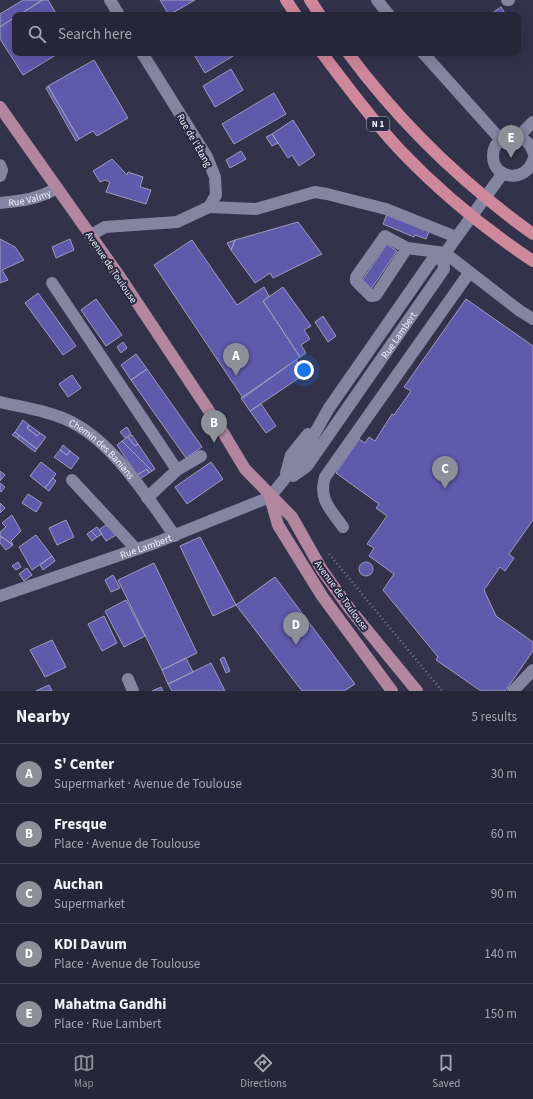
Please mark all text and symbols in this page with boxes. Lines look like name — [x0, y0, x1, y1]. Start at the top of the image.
search box — [12, 12, 521, 56]
icon: search — [26, 23, 48, 45]
text: Search here — [58, 24, 132, 45]
street label: Rue de l'Étang — [173, 111, 215, 170]
road number: N 1 — [367, 117, 389, 131]
pin: E — [498, 125, 524, 158]
street label: Rue Valmy — [8, 186, 54, 210]
street label: Avenue de Toulouse — [82, 229, 140, 306]
street label: Rue Lambert — [378, 309, 420, 361]
pin: A — [223, 343, 249, 376]
your location — [294, 360, 314, 380]
pin: B — [201, 410, 227, 443]
street label: Chemin des Banians — [66, 416, 137, 482]
pin: C — [432, 456, 458, 489]
street label: Rue Lambert — [118, 531, 174, 562]
street label: Avenue de Toulouse — [311, 558, 371, 633]
pin: D — [283, 612, 309, 645]
text: Nearby — [16, 705, 70, 729]
text: 5 results — [472, 708, 517, 726]
text: S' Center — [54, 754, 114, 775]
text: A — [25, 765, 33, 783]
text: 30 m — [491, 765, 517, 783]
text: Supermarket · Avenue de Toulouse — [54, 775, 242, 793]
text: Fresque — [54, 814, 107, 835]
text: B — [25, 825, 33, 843]
text: 60 m — [491, 825, 517, 843]
text: Place · Avenue de Toulouse — [54, 835, 200, 853]
text: Auchan — [54, 874, 103, 895]
text: C — [25, 885, 33, 903]
text: 90 m — [491, 885, 517, 903]
text: Supermarket — [54, 895, 125, 913]
text: KDI Davum — [54, 934, 127, 955]
text: D — [25, 945, 33, 963]
text: 140 m — [484, 945, 517, 963]
text: Place · Avenue de Toulouse — [54, 955, 200, 973]
text: Mahatma Gandhi — [54, 994, 166, 1015]
text: E — [25, 1005, 33, 1023]
text: 150 m — [484, 1005, 517, 1023]
text: Place · Rue Lambert — [54, 1015, 161, 1033]
tab: Map — [73, 1052, 95, 1091]
tab: Directions — [240, 1052, 287, 1091]
tab: Saved — [432, 1052, 460, 1091]

